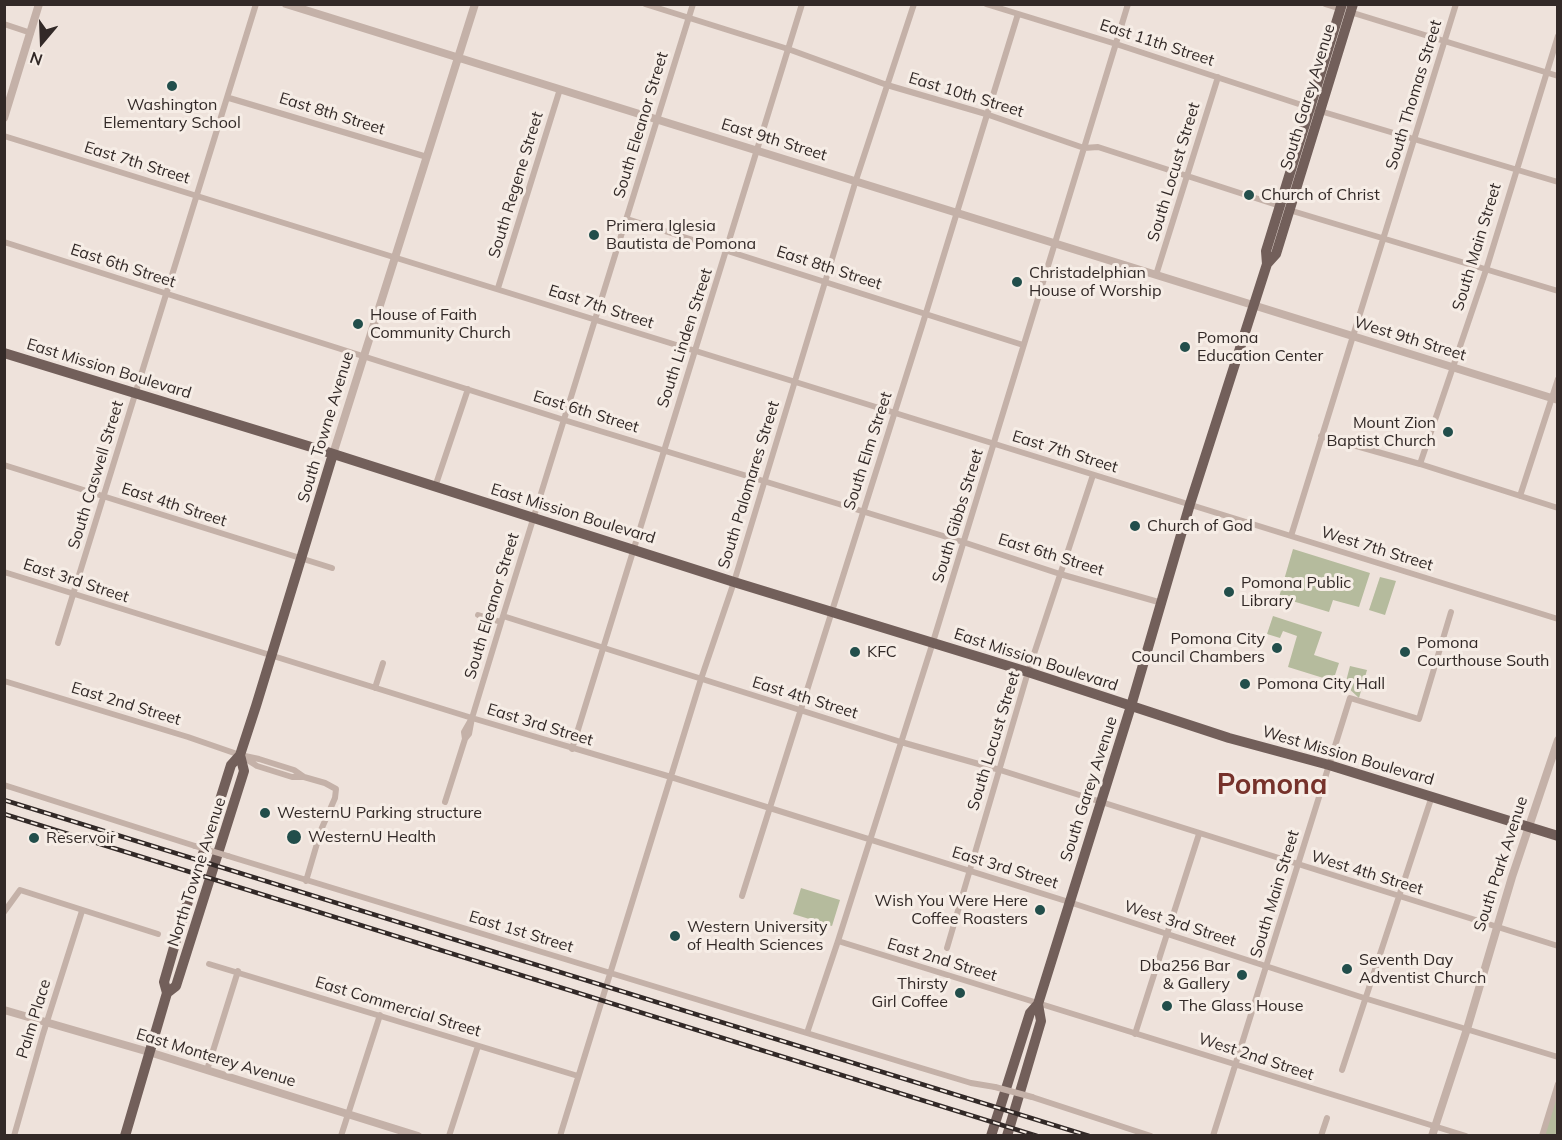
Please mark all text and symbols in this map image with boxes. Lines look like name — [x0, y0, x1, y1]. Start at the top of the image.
north arrow — [12, 12, 72, 72]
street label: East 11th Street — [1097, 15, 1217, 71]
street label: South Thomas Street — [1382, 18, 1446, 172]
street label: South Garey Avenue — [1277, 22, 1339, 172]
text: N — [27, 48, 45, 70]
street label: South Eleanor Street — [610, 50, 672, 200]
street label: East 10th Street — [906, 68, 1026, 122]
marker: Washington Elementary School — [165, 79, 179, 93]
street label: East 8th Street — [277, 89, 387, 139]
place label: Washington Elementary School — [103, 95, 241, 133]
street label: South Locust Street — [1144, 100, 1204, 244]
street label: South Regene Street — [485, 110, 547, 260]
street label: East 9th Street — [719, 115, 829, 165]
street label: East 7th Street — [82, 138, 192, 188]
street label: South Main Street — [1448, 181, 1506, 313]
place label: Church of Christ — [1261, 185, 1380, 205]
marker: Church of Christ — [1242, 188, 1256, 202]
place label: Primera Iglesia Bautista de Pomona — [606, 216, 756, 254]
marker: Primera Iglesia Bautista de Pomona — [587, 228, 601, 242]
street label: East 6th Street — [68, 240, 178, 292]
street label: East 8th Street — [774, 242, 884, 294]
place label: Christadelphian House of Worship — [1029, 263, 1162, 301]
street label: South Linden Street — [653, 266, 717, 410]
marker: Christadelphian House of Worship — [1010, 275, 1024, 289]
street label: East 7th Street — [546, 281, 656, 333]
place label: House of Faith Community Church — [370, 305, 511, 343]
street label: West 9th Street — [1352, 313, 1468, 365]
marker: House of Faith Community Church — [351, 317, 365, 331]
place label: Pomona Education Center — [1197, 328, 1323, 366]
street label: East Mission Boulevard — [24, 335, 194, 403]
marker: Pomona Education Center — [1178, 340, 1192, 354]
street label: South Towne Avenue — [294, 349, 358, 505]
street label: East 6th Street — [531, 387, 641, 437]
street label: South Elm Street — [840, 389, 896, 513]
street label: South Caswell Street — [64, 399, 128, 551]
street label: South Palomares Street — [714, 399, 784, 571]
place label: Mount Zion Baptist Church — [1326, 413, 1436, 451]
marker: Mount Zion Baptist Church — [1441, 425, 1455, 439]
street label: East 7th Street — [1010, 427, 1120, 477]
street label: South Gibbs Street — [929, 447, 987, 585]
street label: East 4th Street — [119, 479, 229, 531]
street label: East Mission Boulevard — [488, 480, 658, 548]
place label: Church of God — [1147, 516, 1253, 536]
marker: Church of God — [1128, 519, 1142, 533]
street label: West 7th Street — [1319, 523, 1435, 575]
street label: East 6th Street — [996, 530, 1106, 580]
street label: South Eleanor Street — [461, 531, 523, 681]
street label: East 3rd Street — [21, 555, 131, 607]
place label: Pomona Public Library — [1241, 573, 1351, 611]
marker: Pomona Public Library — [1222, 585, 1236, 599]
street label: East Mission Boulevard — [952, 624, 1120, 696]
place label: Pomona City Council Chambers — [1131, 629, 1265, 667]
place label: Pomona Courthouse South — [1417, 633, 1549, 671]
marker: Pomona City Council Chambers — [1270, 641, 1284, 655]
place label: KFC — [867, 642, 897, 662]
marker: KFC — [848, 645, 862, 659]
marker: Pomona Courthouse South — [1398, 645, 1412, 659]
street label: South Locust Street — [964, 669, 1024, 813]
street label: East 4th Street — [750, 673, 860, 723]
place label: Pomona City Hall — [1257, 674, 1385, 694]
marker: Pomona City Hall — [1238, 677, 1252, 691]
street label: East 2nd Street — [69, 678, 183, 730]
street label: East 3rd Street — [485, 700, 595, 750]
street label: South Garey Avenue — [1056, 714, 1122, 864]
street label: West Mission Boulevard — [1260, 722, 1436, 790]
district label: Pomona — [1217, 769, 1327, 803]
street label: South Park Avenue — [1470, 794, 1532, 934]
street label: North Towne Avenue — [164, 795, 230, 949]
place label: WesternU Parking structure — [277, 803, 482, 823]
marker: WesternU Parking structure — [258, 806, 272, 820]
place label: WesternU Health — [308, 827, 436, 847]
place label: Reservoir — [46, 828, 116, 848]
marker: WesternU Health — [285, 828, 303, 846]
street label: South Main Street — [1246, 828, 1304, 960]
marker: Reservoir — [27, 831, 41, 845]
street label: East 3rd Street — [950, 843, 1060, 893]
street label: West 4th Street — [1309, 847, 1425, 899]
place label: Wish You Were Here Coffee Roasters — [874, 891, 1028, 929]
street label: West 3rd Street — [1122, 897, 1238, 951]
marker: Wish You Were Here Coffee Roasters — [1033, 903, 1047, 917]
street label: East 1st Street — [467, 907, 575, 957]
place label: Western University of Health Sciences — [687, 917, 828, 955]
marker: Western University of Health Sciences — [668, 929, 682, 943]
street label: East 2nd Street — [885, 934, 999, 986]
place label: Seventh Day Adventist Church — [1359, 950, 1486, 988]
place label: Dba256 Bar & Gallery — [1140, 956, 1230, 994]
marker: Seventh Day Adventist Church — [1340, 962, 1354, 976]
marker: Dba256 Bar & Gallery — [1235, 968, 1249, 982]
street label: East Commercial Street — [313, 973, 483, 1041]
place label: Thirsty Girl Coffee — [872, 974, 948, 1012]
street label: Palm Place — [13, 977, 55, 1061]
marker: Thirsty Girl Coffee — [953, 986, 967, 1000]
place label: The Glass House — [1179, 996, 1303, 1016]
marker: The Glass House — [1160, 999, 1174, 1013]
street label: East Monterey Avenue — [134, 1025, 298, 1091]
street label: West 2nd Street — [1196, 1029, 1316, 1085]

